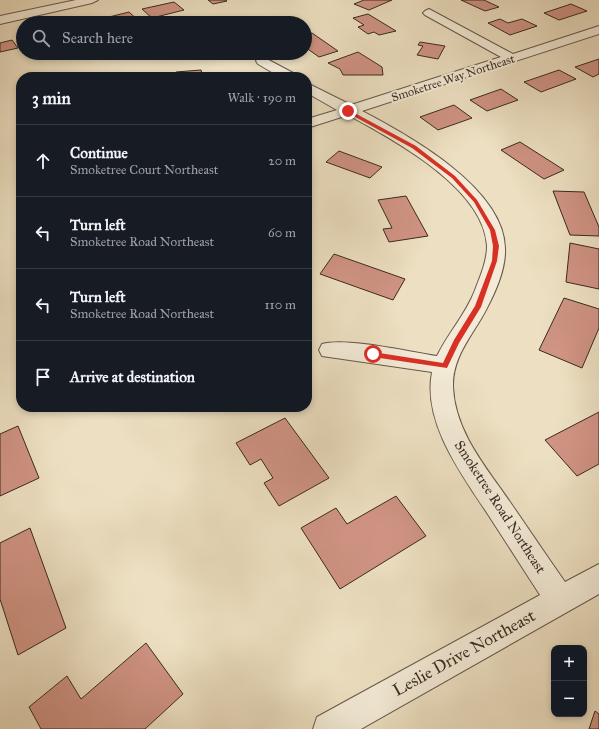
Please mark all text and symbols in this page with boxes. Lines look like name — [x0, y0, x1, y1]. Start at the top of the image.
search box — [16, 16, 312, 60]
icon: search — [30, 27, 52, 49]
text: Search here — [62, 29, 133, 47]
street label: Smoketree Way Northeast — [390, 51, 517, 105]
text: 3 min — [32, 88, 71, 109]
text: Walk · 190 m — [227, 90, 296, 106]
route end — [339, 102, 357, 120]
text: Continue — [70, 144, 128, 162]
icon: ahead — [32, 150, 54, 172]
text: 20 m — [268, 153, 296, 169]
text: Smoketree Court Northeast — [70, 162, 218, 178]
text: Turn left — [70, 216, 126, 234]
icon: left — [32, 222, 54, 244]
text: 60 m — [268, 225, 296, 241]
text: Smoketree Road Northeast — [70, 234, 214, 250]
text: Turn left — [70, 288, 126, 306]
icon: left — [32, 294, 54, 316]
text: 110 m — [264, 297, 296, 313]
text: Smoketree Road Northeast — [70, 306, 214, 322]
route start — [364, 345, 382, 363]
icon: arrive — [32, 366, 54, 388]
text: Arrive at destination — [70, 368, 195, 386]
street label: Smoketree Road Northeast — [451, 437, 549, 577]
street label: Leslie Drive Northeast — [389, 605, 539, 701]
map controls — [551, 645, 587, 717]
button: + — [551, 645, 587, 681]
button: − — [551, 681, 587, 717]

